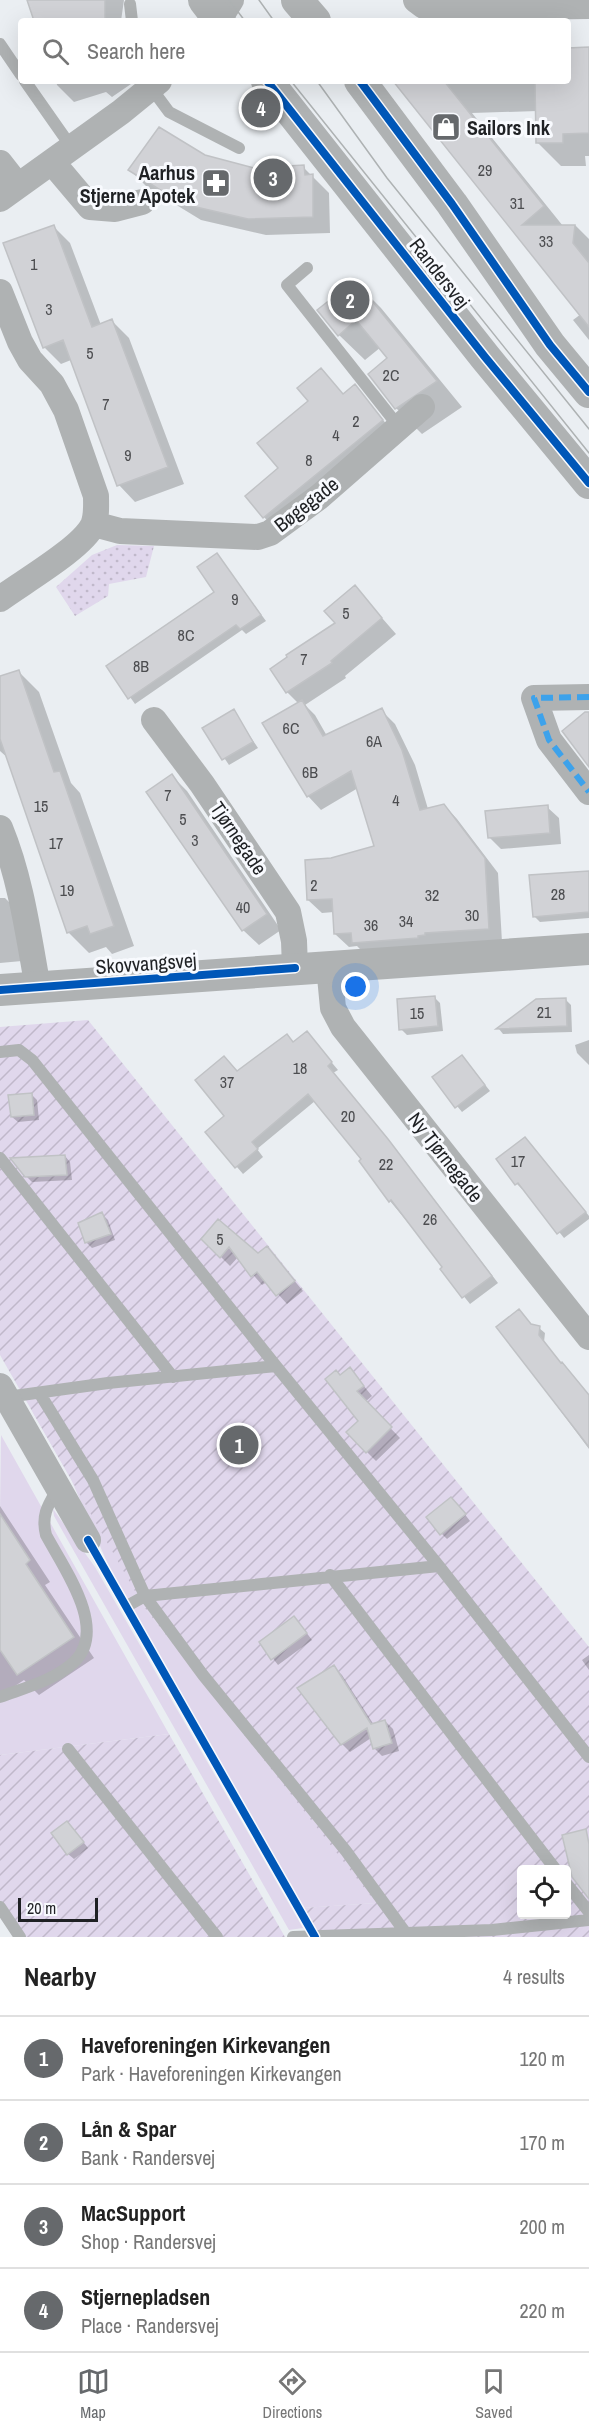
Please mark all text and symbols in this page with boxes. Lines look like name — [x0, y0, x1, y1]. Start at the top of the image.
search box — [18, 18, 571, 84]
icon: search — [39, 35, 72, 68]
text: Search here — [87, 36, 185, 66]
pin: 4 — [242, 86, 280, 130]
shop icon: Sailors Ink — [430, 111, 462, 143]
place label: Sailors Ink — [467, 114, 551, 141]
pin: 3 — [254, 156, 292, 201]
place label: Aarhus Stjerne Apotek — [80, 159, 196, 209]
house number: 29 — [478, 159, 492, 181]
pharmacy icon: Aarhus Stjerne Apotek — [200, 167, 232, 199]
house number: 31 — [510, 192, 525, 214]
house number: 33 — [539, 230, 553, 252]
street label: Randersvej — [404, 232, 476, 314]
house number: 1 — [30, 253, 38, 275]
pin: 2 — [330, 278, 370, 322]
house number: 3 — [45, 298, 53, 320]
house number: 5 — [86, 342, 94, 364]
house number: 2C — [383, 364, 399, 386]
house number: 7 — [102, 393, 110, 415]
house number: 2 — [352, 410, 360, 432]
house number: 4 — [332, 424, 340, 446]
house number: 9 — [124, 444, 132, 466]
house number: 8 — [305, 449, 313, 471]
street label: Bøgegade — [268, 470, 344, 538]
house number: 9 — [231, 588, 239, 610]
house number: 5 — [342, 602, 350, 624]
house number: 8C — [178, 624, 194, 646]
house number: 7 — [300, 648, 308, 670]
house number: 8B — [133, 655, 149, 677]
house number: 6C — [283, 717, 299, 739]
house number: 6A — [366, 730, 382, 752]
house number: 6B — [302, 761, 318, 783]
house number: 7 — [164, 784, 172, 806]
house number: 4 — [392, 789, 400, 811]
house number: 15 — [34, 795, 48, 817]
street label: Tjørnegade — [205, 796, 273, 880]
house number: 5 — [179, 808, 187, 830]
house number: 3 — [191, 829, 199, 851]
house number: 17 — [49, 832, 63, 854]
house number: 2 — [310, 874, 318, 896]
house number: 19 — [60, 879, 74, 901]
house number: 28 — [551, 883, 565, 905]
house number: 32 — [425, 884, 439, 906]
house number: 40 — [236, 896, 250, 918]
house number: 30 — [465, 904, 479, 926]
house number: 34 — [399, 910, 413, 932]
house number: 36 — [364, 914, 378, 936]
street label: Skovvangsvej — [95, 946, 197, 980]
your location — [341, 972, 370, 1001]
house number: 21 — [537, 1001, 552, 1023]
house number: 15 — [410, 1002, 424, 1024]
house number: 18 — [293, 1057, 307, 1079]
house number: 37 — [220, 1071, 234, 1093]
house number: 20 — [341, 1105, 355, 1127]
street label: Ny Tjørnegade — [402, 1106, 490, 1208]
house number: 17 — [511, 1150, 525, 1172]
house number: 22 — [379, 1153, 393, 1175]
house number: 26 — [423, 1208, 437, 1230]
house number: 5 — [216, 1228, 224, 1250]
pin: 1 — [220, 1422, 258, 1468]
map controls — [517, 1865, 571, 1919]
button: locate — [517, 1865, 571, 1919]
scale bar — [18, 1895, 98, 1922]
text: 20 m — [27, 1897, 56, 1919]
text: Nearby — [24, 1959, 96, 1994]
text: 4 results — [503, 1963, 565, 1990]
text: Haveforeningen Kirkevangen — [81, 2030, 331, 2060]
text: 1 — [39, 2045, 48, 2072]
text: 120 m — [519, 2045, 565, 2072]
text: Park · Haveforeningen Kirkevangen — [81, 2060, 342, 2087]
text: Lån & Spar — [81, 2114, 176, 2144]
text: 2 — [39, 2129, 48, 2156]
text: 170 m — [519, 2129, 565, 2156]
text: Bank · Randersvej — [81, 2144, 215, 2171]
text: MacSupport — [81, 2198, 185, 2228]
text: 3 — [39, 2213, 48, 2240]
text: 200 m — [519, 2213, 565, 2240]
text: Shop · Randersvej — [81, 2228, 216, 2255]
text: Stjernepladsen — [81, 2282, 210, 2312]
text: 4 — [39, 2297, 48, 2324]
text: 220 m — [519, 2297, 565, 2324]
text: Place · Randersvej — [81, 2312, 219, 2339]
tab: Map — [77, 2365, 110, 2423]
tab: Directions — [263, 2365, 322, 2423]
tab: Saved — [475, 2365, 513, 2423]

